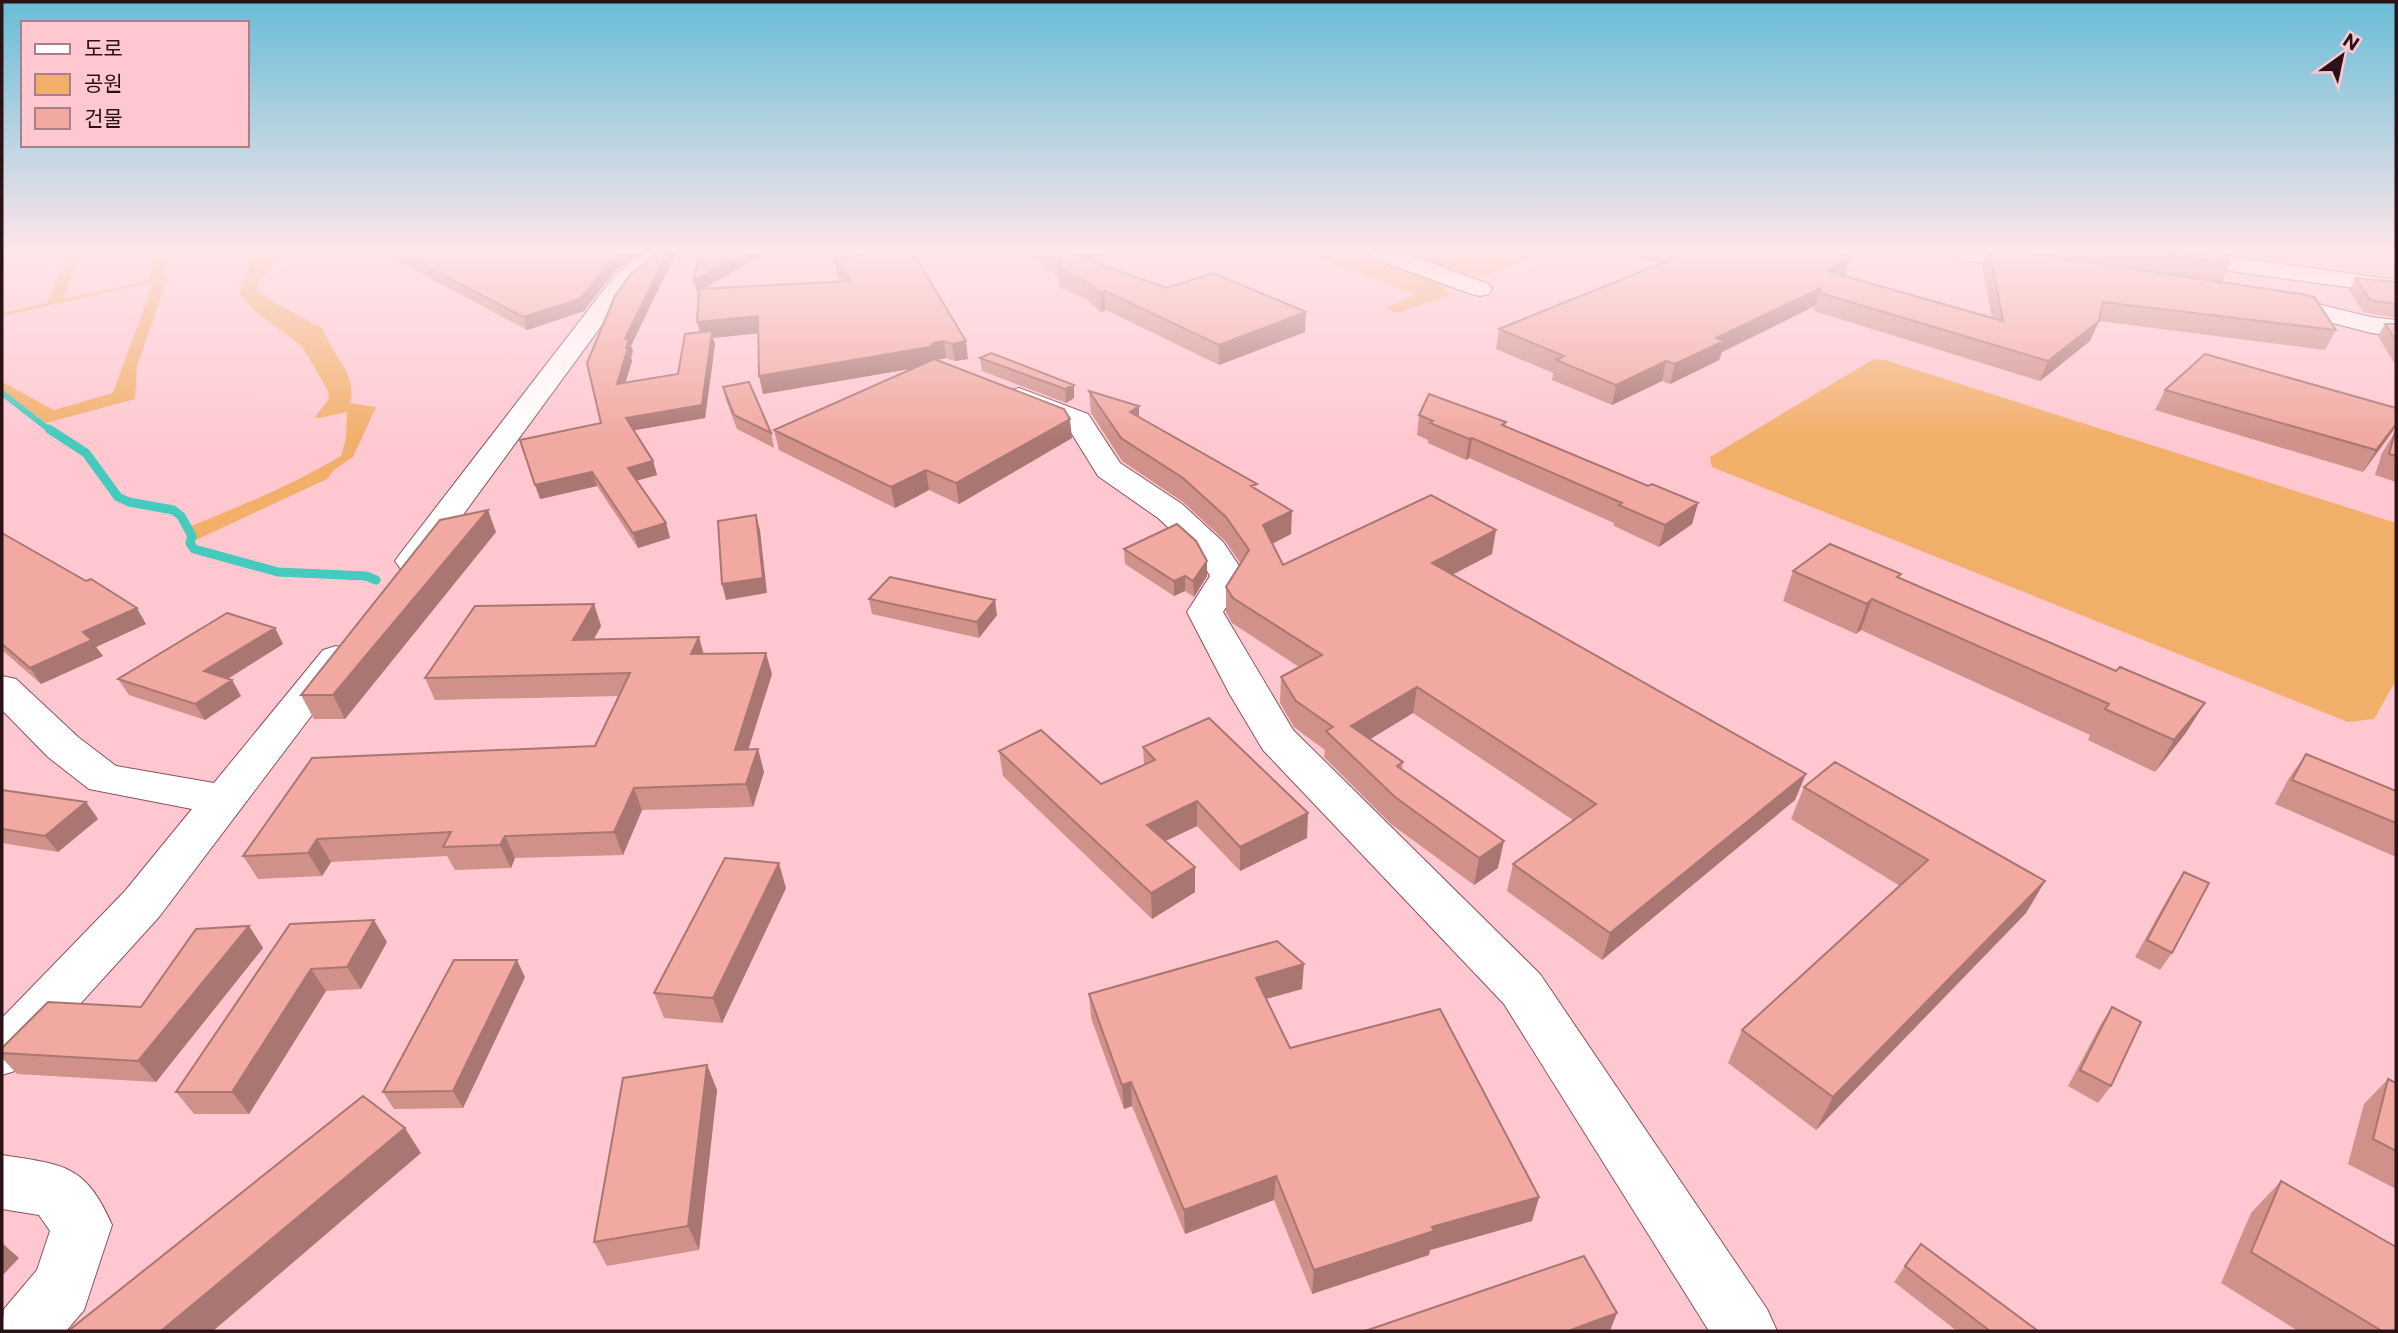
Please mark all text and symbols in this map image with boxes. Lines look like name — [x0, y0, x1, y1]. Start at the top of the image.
legend — [21, 21, 248, 147]
north arrow — [2307, 21, 2377, 91]
text: N — [2339, 28, 2364, 55]
text: 도로 — [84, 35, 123, 60]
text: 공원 — [84, 70, 123, 95]
text: 건물 — [84, 105, 123, 130]

